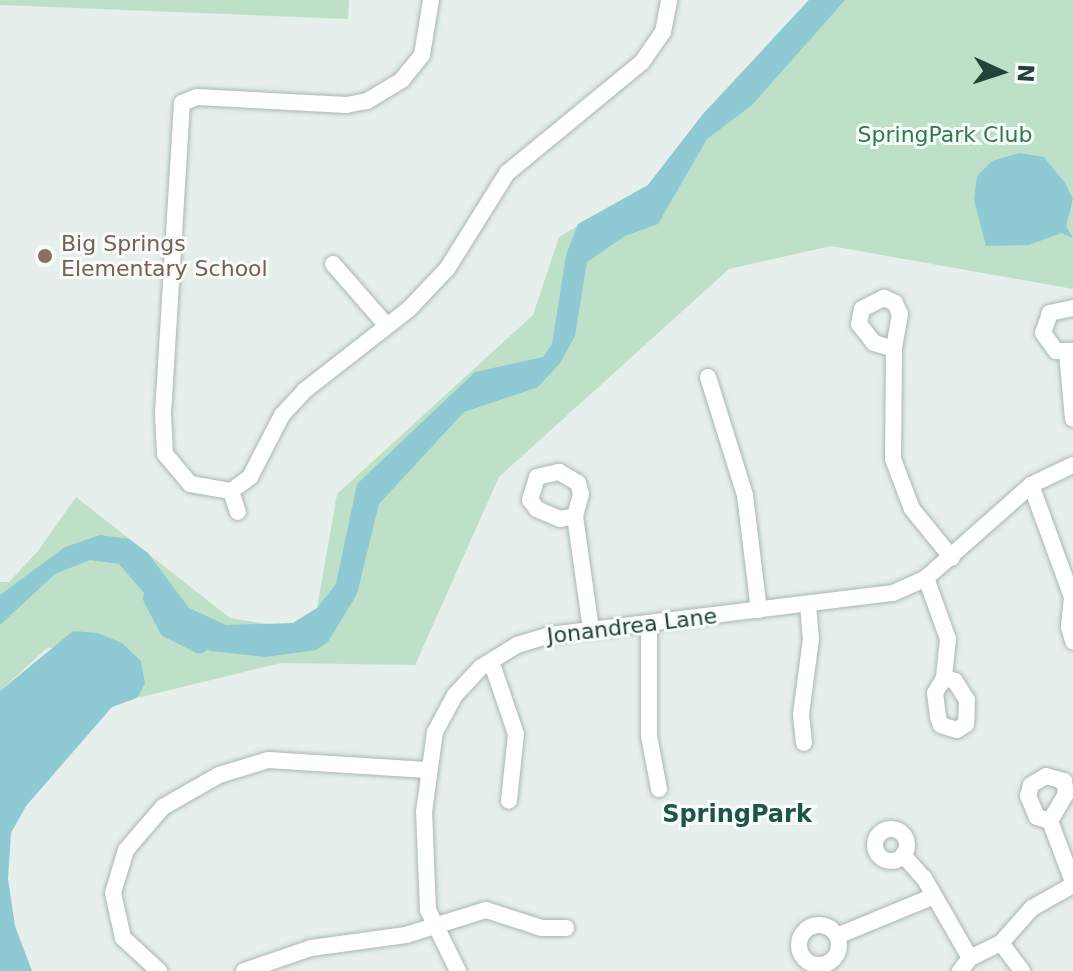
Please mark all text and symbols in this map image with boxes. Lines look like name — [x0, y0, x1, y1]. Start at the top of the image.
north arrow — [961, 32, 1041, 112]
text: N — [1013, 63, 1038, 83]
park label: SpringPark Club — [858, 122, 1032, 148]
place label: Big Springs Elementary School — [61, 230, 268, 282]
marker: Big Springs Elementary School — [36, 247, 54, 265]
street label: Jonandrea Lane — [545, 602, 719, 650]
district label: SpringPark — [662, 801, 812, 829]

